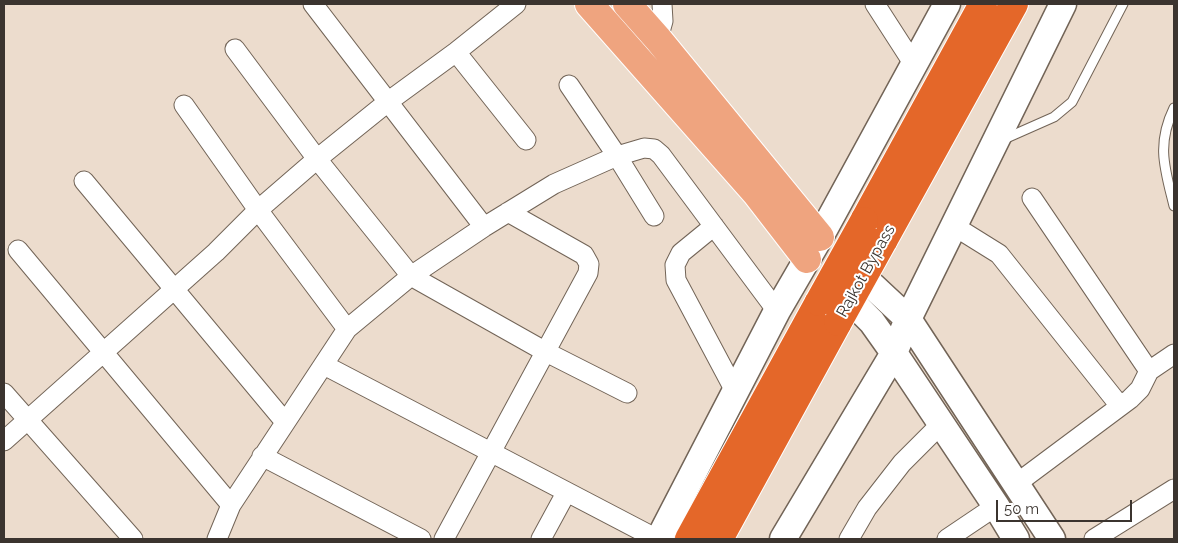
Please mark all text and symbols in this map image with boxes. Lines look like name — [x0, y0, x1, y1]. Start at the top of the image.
street label: Rajkot Bypass — [833, 221, 899, 321]
scale bar — [998, 490, 1134, 522]
text: 50 m — [1004, 500, 1039, 518]

